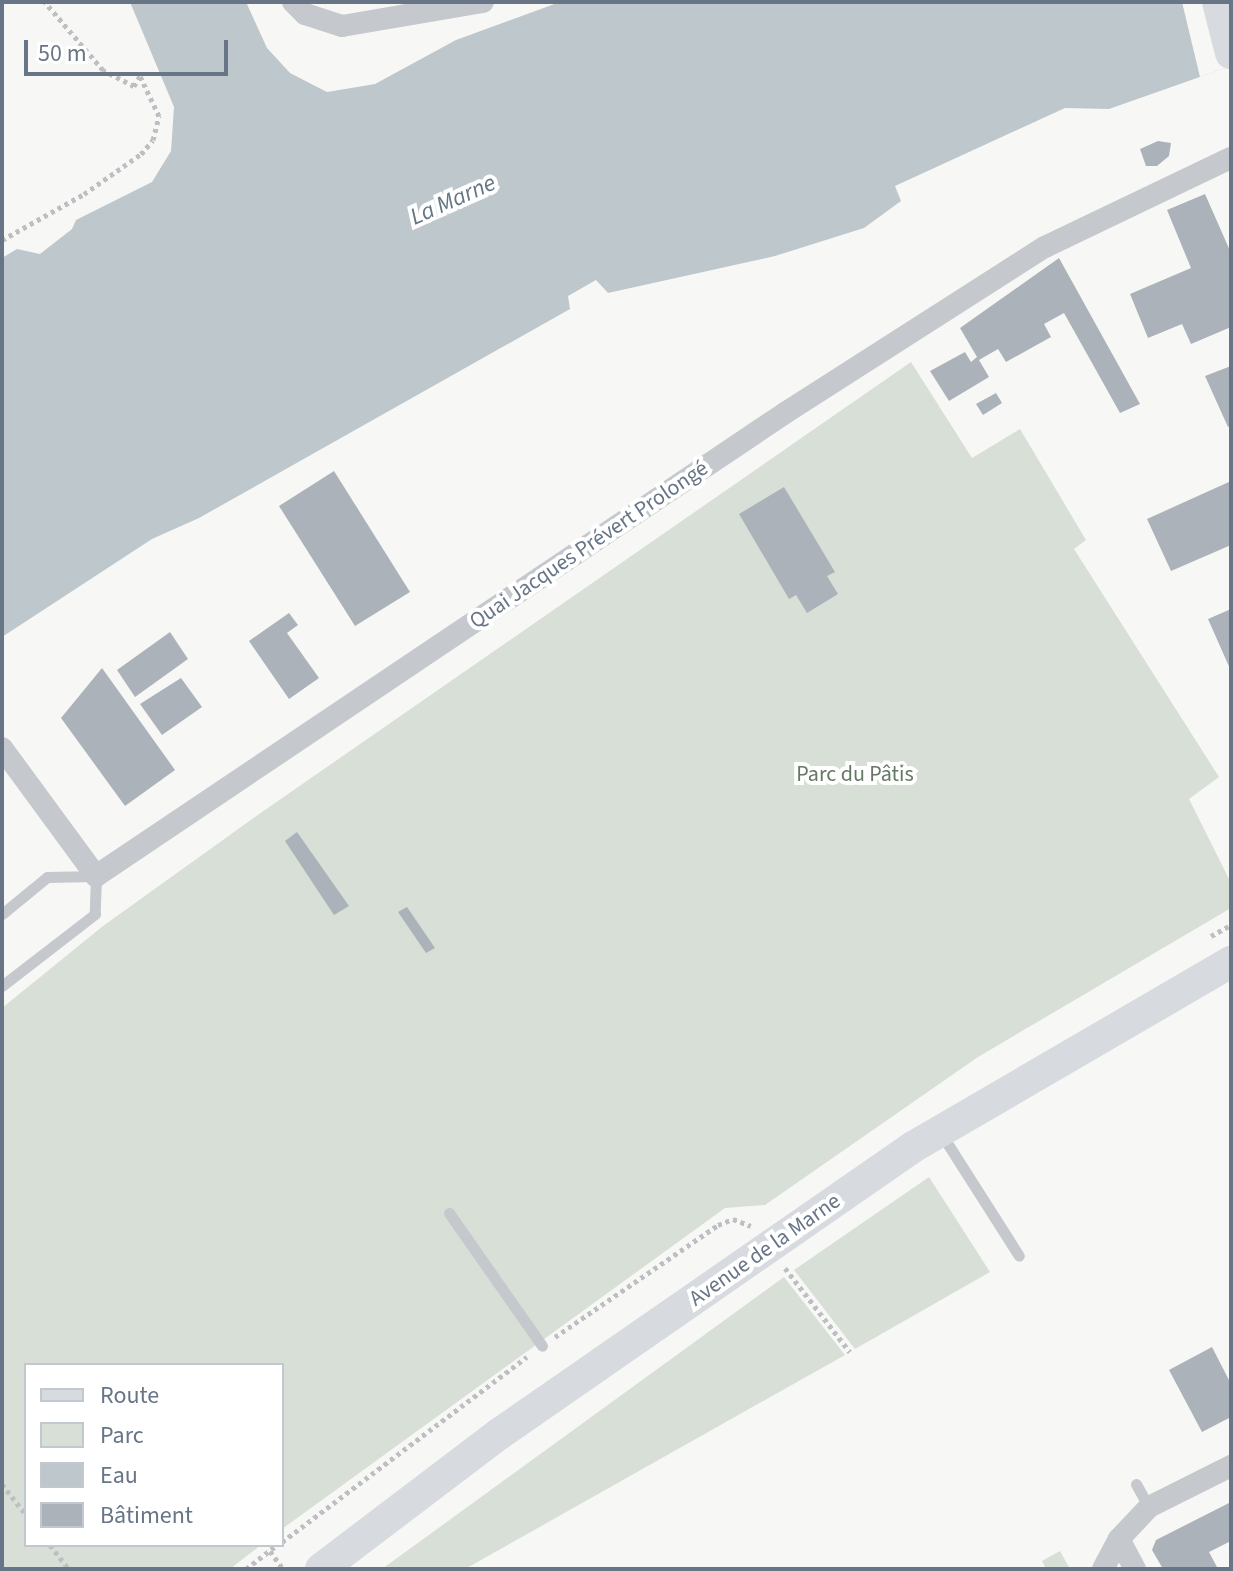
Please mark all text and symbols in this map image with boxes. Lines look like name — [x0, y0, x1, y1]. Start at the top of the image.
scale bar — [28, 24, 232, 74]
text: 50 m — [38, 36, 87, 71]
water label: La Marne — [406, 168, 500, 232]
street label: Quai Jacques Prévert Prolongé — [465, 455, 713, 635]
park label: Parc du Pâtis — [796, 762, 914, 788]
street label: Avenue de la Marne — [684, 1188, 846, 1312]
legend — [24, 1363, 284, 1547]
text: Route — [100, 1378, 159, 1413]
text: Parc — [100, 1418, 144, 1453]
text: Eau — [100, 1458, 138, 1493]
text: Bâtiment — [100, 1498, 193, 1533]

